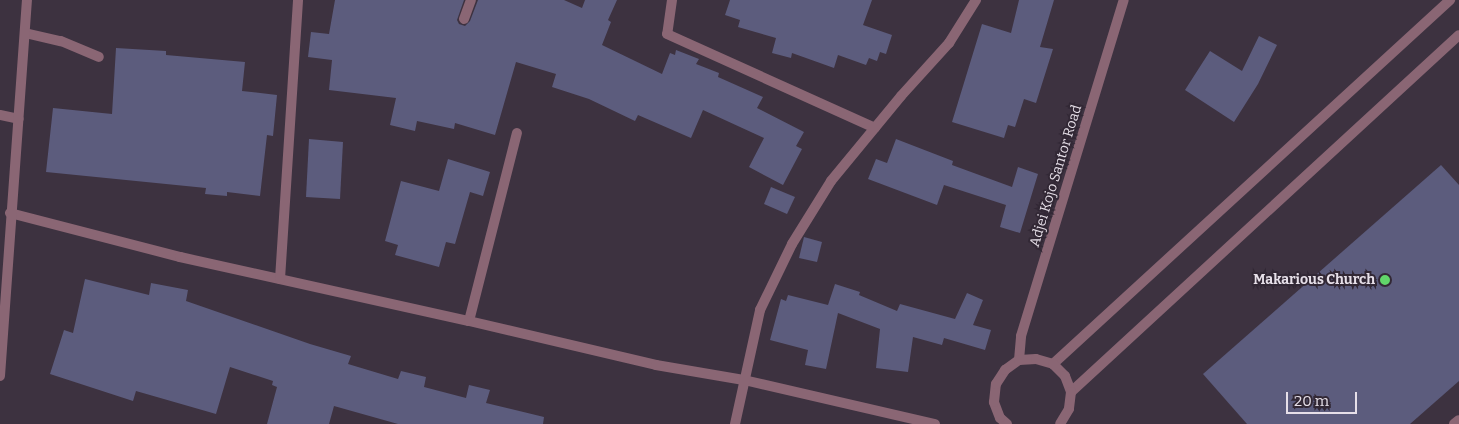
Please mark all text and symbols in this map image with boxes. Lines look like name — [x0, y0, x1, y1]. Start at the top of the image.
street label: Adjei Kojo Santor Road — [1026, 103, 1086, 249]
place label: Makarious Church — [1253, 272, 1375, 288]
marker: Makarious Church — [1379, 274, 1391, 286]
scale bar — [1289, 382, 1360, 414]
text: 20 m — [1294, 392, 1329, 410]

